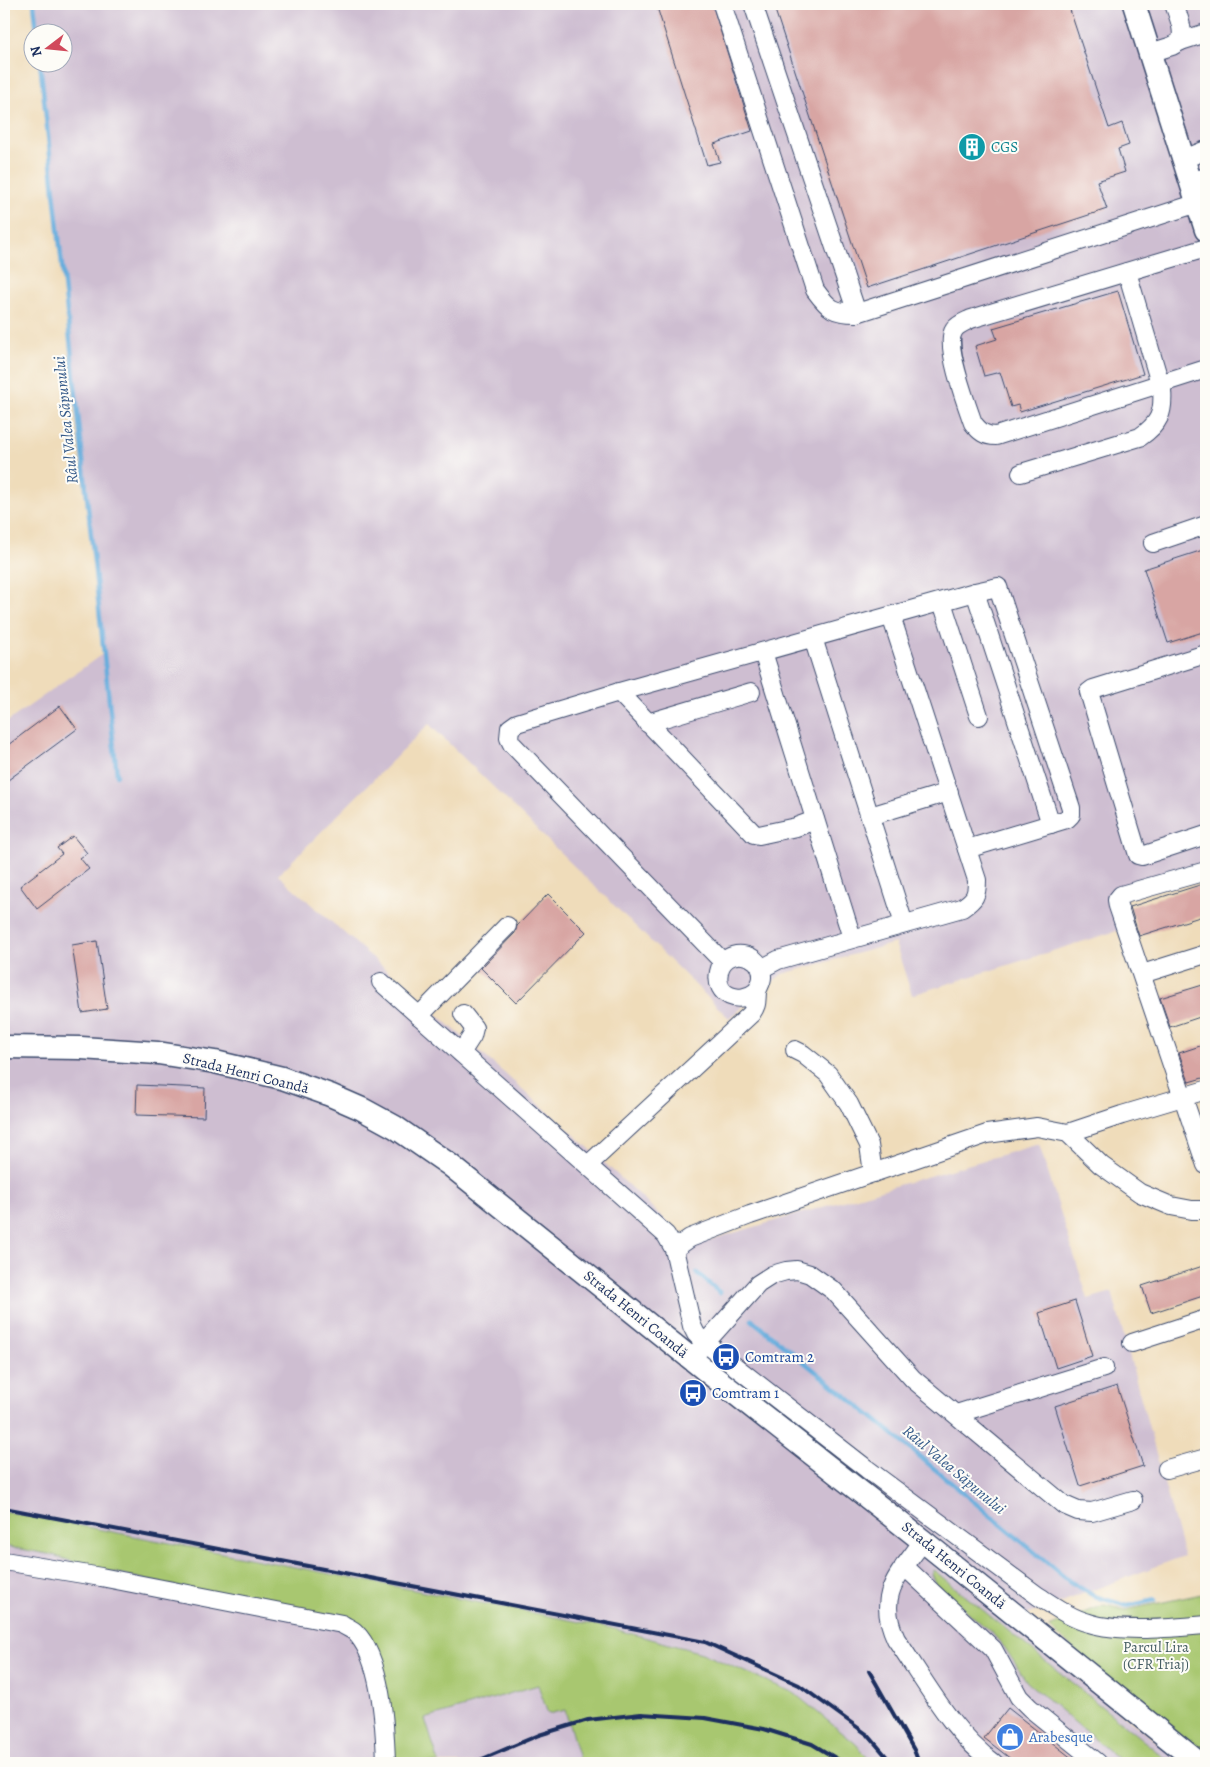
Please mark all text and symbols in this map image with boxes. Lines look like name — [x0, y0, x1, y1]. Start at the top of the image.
north arrow — [22, 22, 72, 72]
text: N — [25, 44, 47, 59]
building icon: CGS — [957, 132, 987, 162]
place label: CGS — [991, 137, 1018, 157]
water label: Râul Valea Săpunului — [48, 355, 84, 485]
street label: Strada Henri Coandă — [181, 1048, 311, 1098]
street label: Strada Henri Coandă — [579, 1266, 693, 1362]
bus stop icon: Comtram 2 — [711, 1342, 741, 1372]
place label: Comtram 2 — [745, 1347, 814, 1367]
bus stop icon: Comtram 1 — [678, 1378, 708, 1408]
place label: Comtram 1 — [712, 1383, 779, 1403]
water label: Râul Valea Săpunului — [898, 1420, 1010, 1520]
street label: Strada Henri Coandă — [897, 1517, 1011, 1613]
park label: Parcul Lira (CFR Triaj) — [1123, 1637, 1189, 1674]
shop icon: Arabesque — [995, 1722, 1025, 1752]
place label: Arabesque — [1028, 1727, 1093, 1747]

